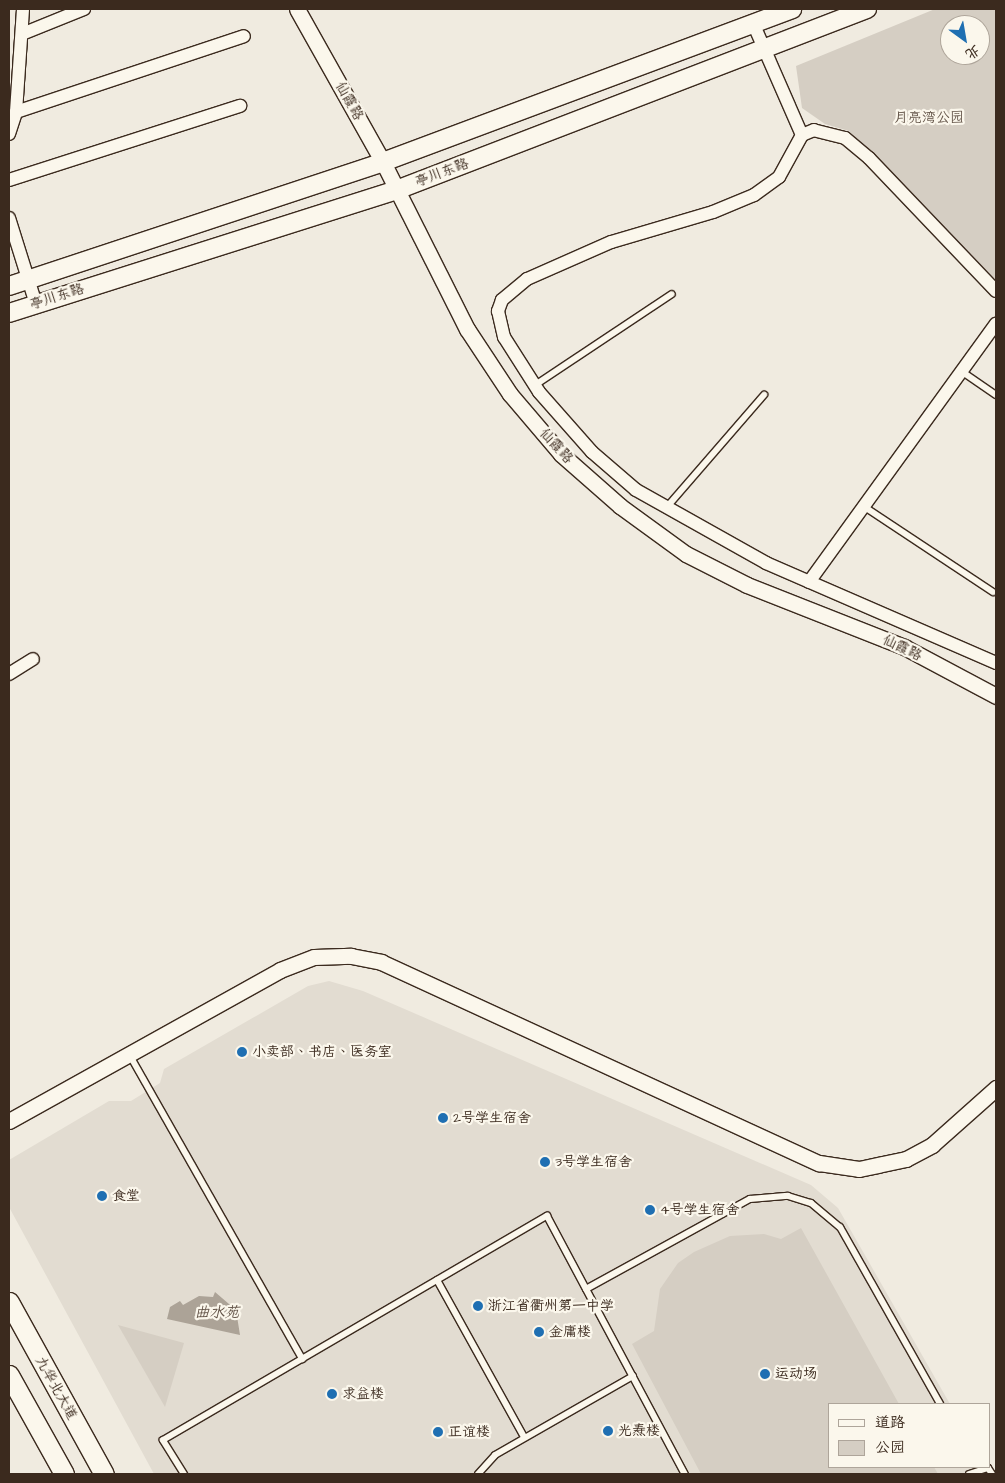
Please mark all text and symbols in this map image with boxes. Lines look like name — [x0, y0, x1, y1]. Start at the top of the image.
north arrow — [940, 15, 990, 65]
text: 北 — [961, 40, 984, 64]
street label: 仙霞路 — [331, 79, 367, 123]
park label: 月亮湾公园 — [894, 110, 964, 126]
street label: 亭川东路 — [413, 155, 471, 191]
street label: 亭川东路 — [28, 280, 86, 314]
street label: 仙霞路 — [536, 425, 576, 467]
street label: 仙霞路 — [879, 632, 925, 664]
place label: 小卖部、书店、医务室 — [252, 1044, 392, 1060]
marker: 小卖部、书店、医务室 — [236, 1046, 248, 1058]
place label: 2号学生宿舍 — [453, 1110, 531, 1126]
marker: 2号学生宿舍 — [437, 1112, 449, 1124]
place label: 3号学生宿舍 — [555, 1154, 632, 1170]
marker: 3号学生宿舍 — [539, 1156, 551, 1168]
place label: 食堂 — [112, 1188, 140, 1204]
marker: 食堂 — [96, 1190, 108, 1202]
place label: 4号学生宿舍 — [660, 1202, 740, 1218]
marker: 4号学生宿舍 — [644, 1204, 656, 1216]
place label: 浙江省衢州第一中学 — [488, 1298, 614, 1314]
marker: 浙江省衢州第一中学 — [472, 1300, 484, 1312]
water label: 曲水苑 — [195, 1304, 239, 1322]
place label: 金庸楼 — [549, 1324, 591, 1340]
marker: 金庸楼 — [533, 1326, 545, 1338]
street label: 九华北大道 — [32, 1353, 80, 1423]
place label: 运动场 — [775, 1366, 817, 1382]
marker: 运动场 — [759, 1368, 771, 1380]
place label: 求益楼 — [342, 1386, 384, 1402]
marker: 求益楼 — [326, 1388, 338, 1400]
legend — [828, 1403, 990, 1468]
text: 道路 — [875, 1412, 905, 1433]
place label: 光焘楼 — [618, 1423, 660, 1439]
place label: 正谊楼 — [448, 1424, 490, 1440]
marker: 光焘楼 — [602, 1425, 614, 1437]
marker: 正谊楼 — [432, 1426, 444, 1438]
text: 公园 — [875, 1437, 905, 1458]

